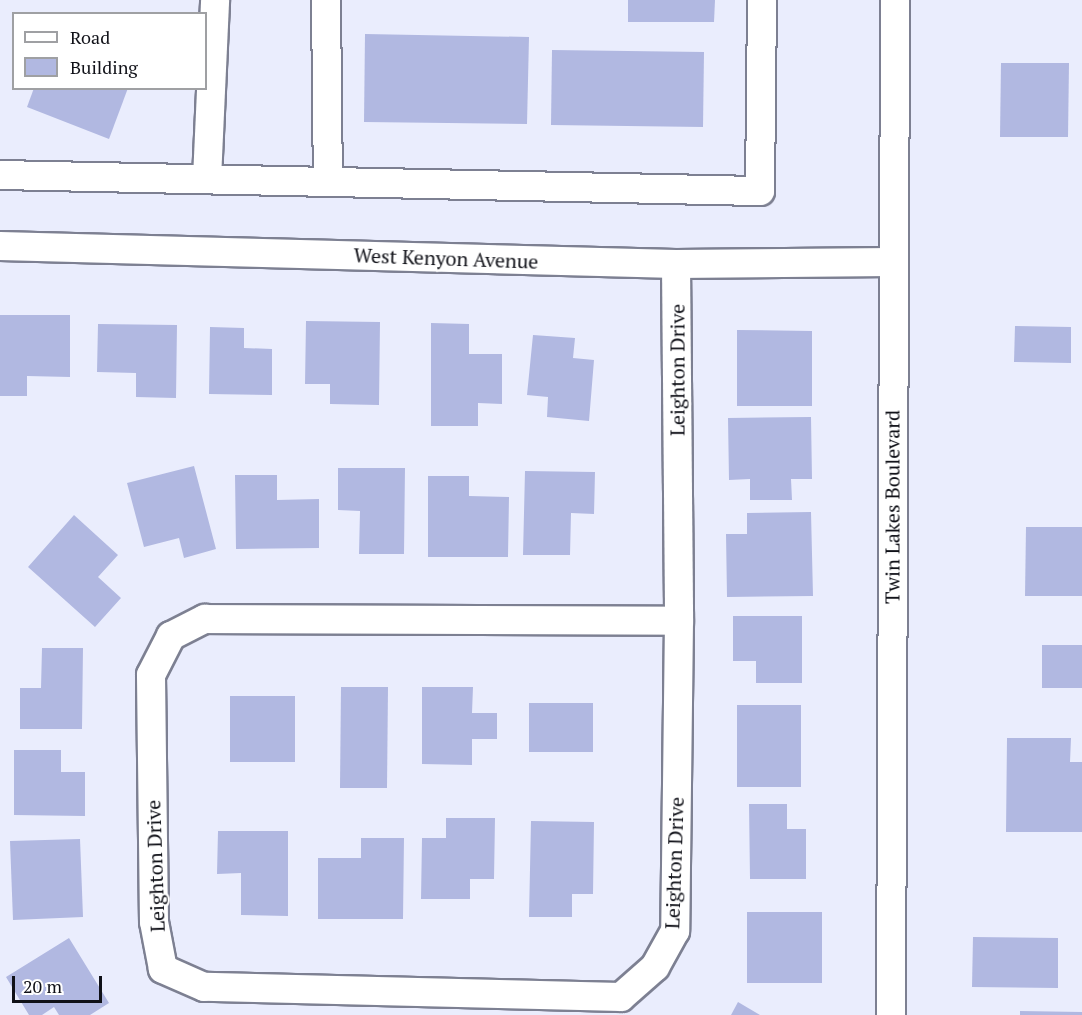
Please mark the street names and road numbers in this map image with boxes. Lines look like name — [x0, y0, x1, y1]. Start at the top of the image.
street label: West Kenyon Avenue — [353, 243, 539, 273]
street label: Leighton Drive — [665, 304, 689, 436]
street label: Twin Lakes Boulevard — [880, 410, 904, 604]
street label: Leighton Drive — [660, 797, 688, 929]
street label: Leighton Drive — [141, 800, 169, 932]

